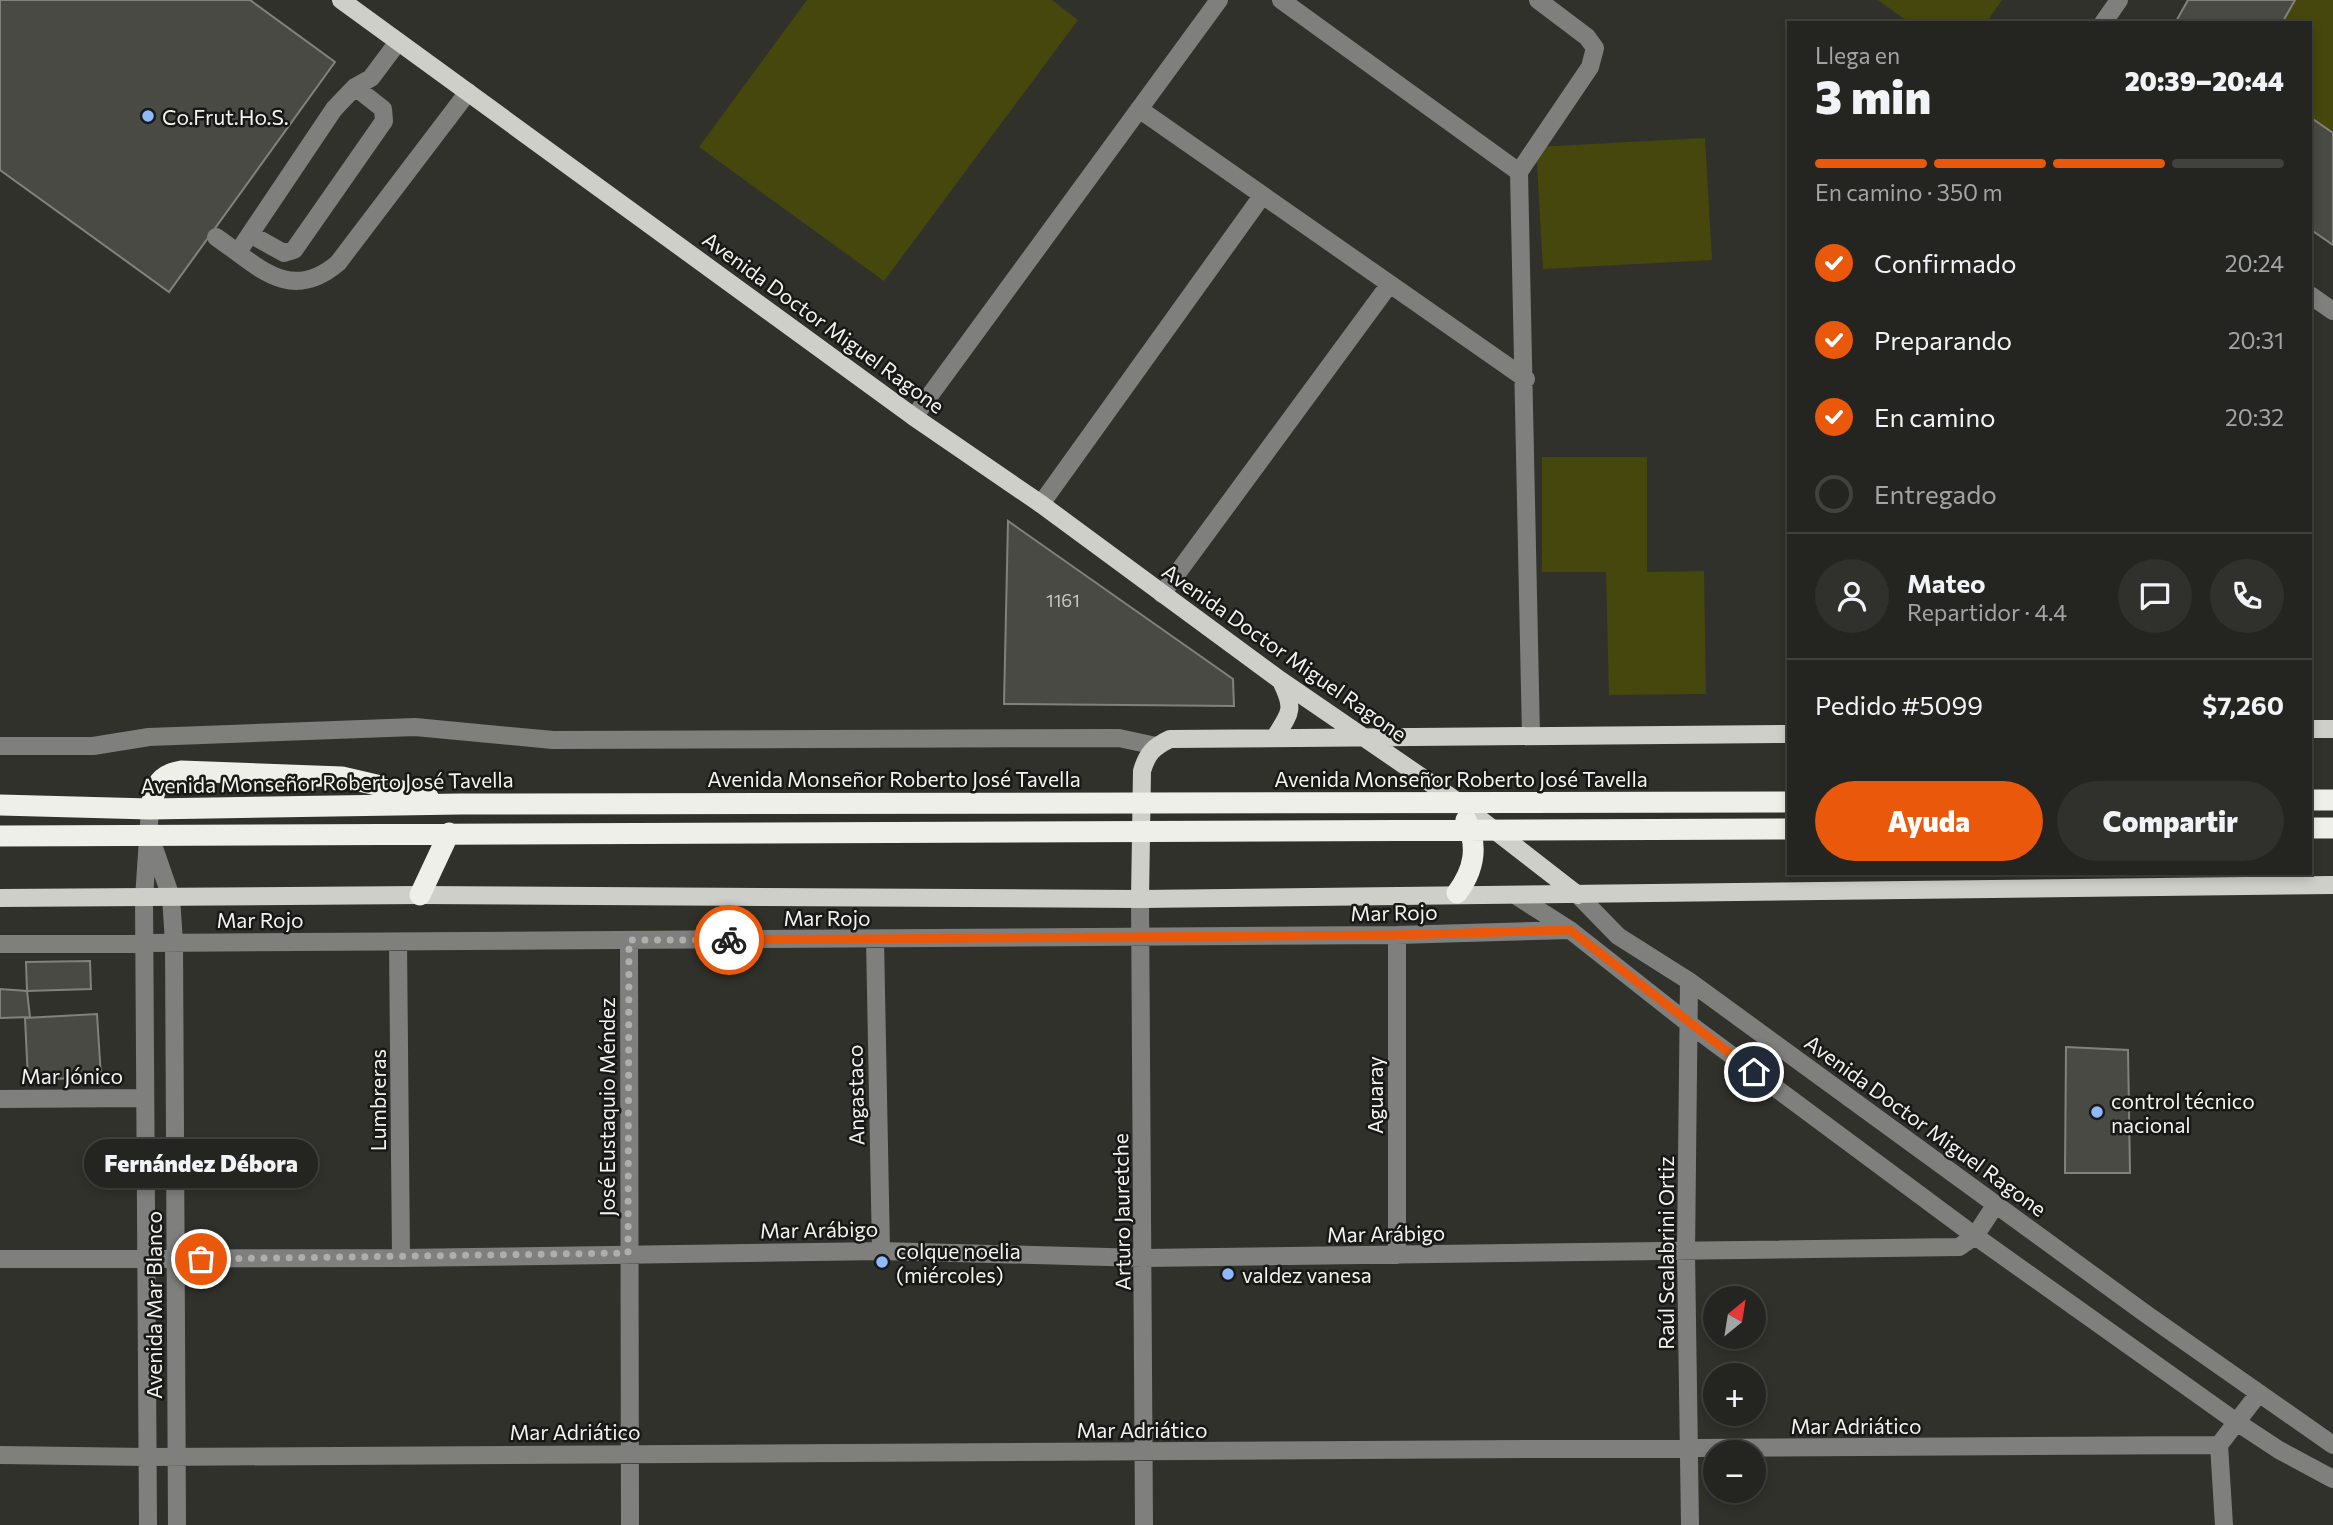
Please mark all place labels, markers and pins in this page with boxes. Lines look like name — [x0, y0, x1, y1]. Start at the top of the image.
place label: Co.Frut.Ho.S. — [162, 104, 289, 129]
marker: Co.Frut.Ho.S. — [140, 108, 156, 124]
pin — [1724, 1042, 1784, 1102]
place label: control técnico nacional — [2111, 1088, 2255, 1137]
marker: control técnico nacional — [2089, 1104, 2105, 1120]
callout: Fernández Débora — [84, 1140, 318, 1189]
pin — [171, 1229, 231, 1289]
place label: colque noelia (miércoles) — [896, 1238, 1021, 1287]
marker: colque noelia (miércoles) — [874, 1254, 890, 1270]
place label: valdez vanesa — [1242, 1262, 1372, 1287]
marker: valdez vanesa — [1220, 1266, 1236, 1282]

